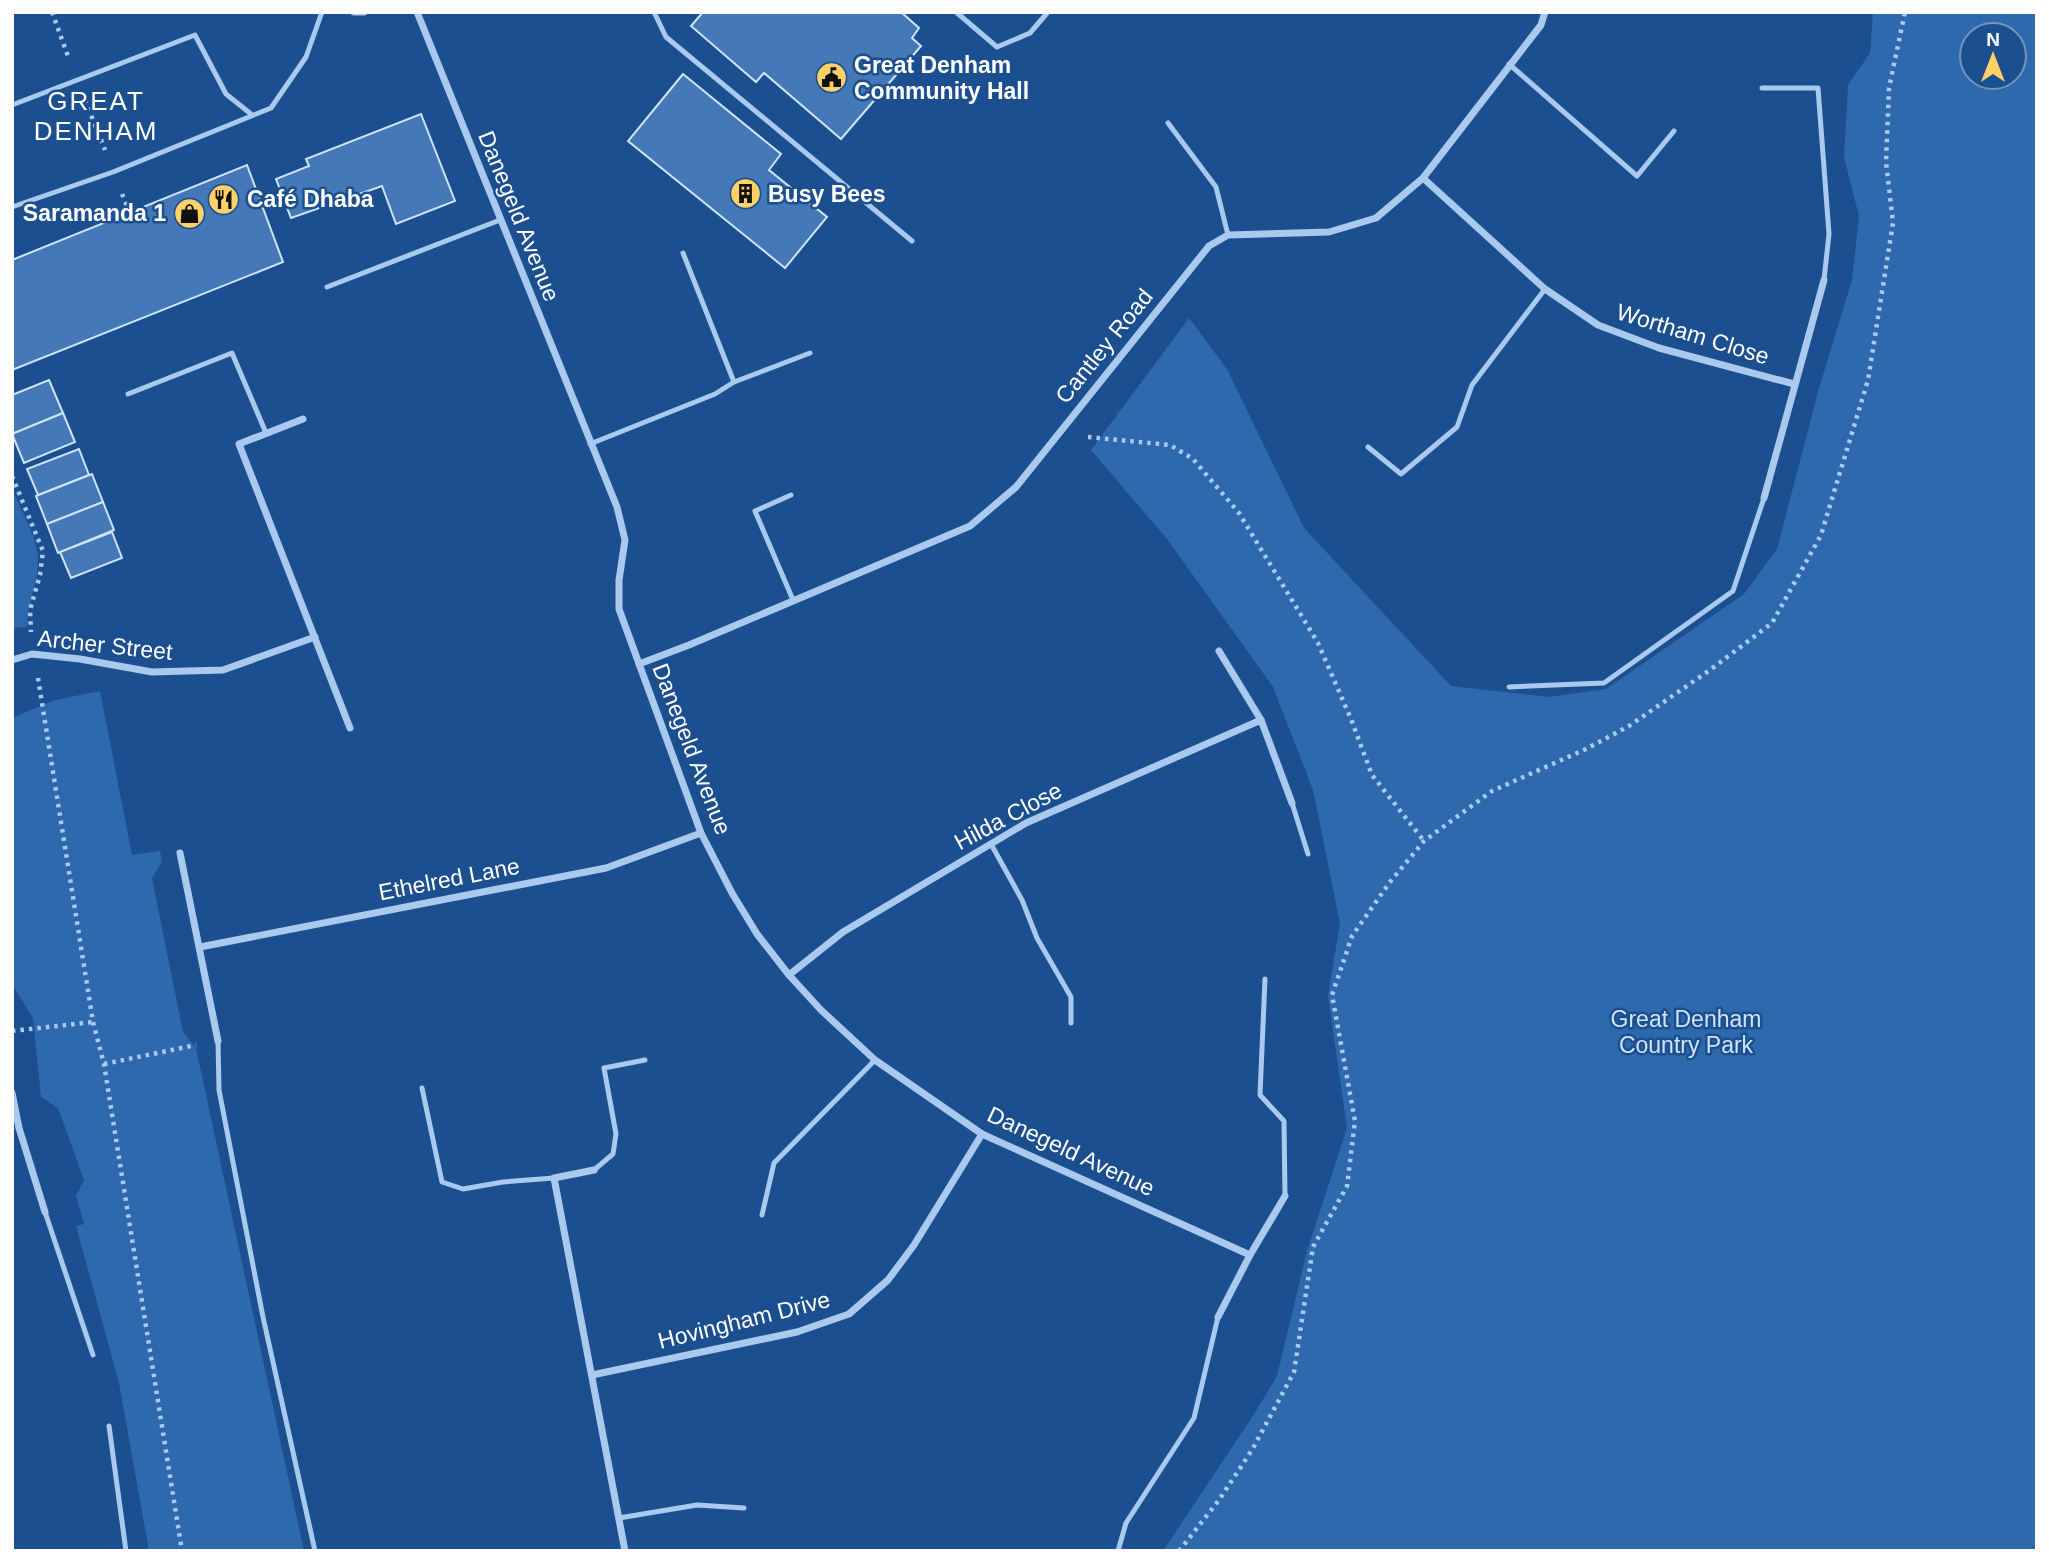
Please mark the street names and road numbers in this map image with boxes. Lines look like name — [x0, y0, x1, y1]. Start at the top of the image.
street label: Danegeld Avenue — [473, 127, 565, 305]
street label: Cantley Road — [1050, 284, 1158, 408]
street label: Wortham Close — [1614, 298, 1772, 370]
street label: Archer Street — [36, 625, 174, 665]
street label: Danegeld Avenue — [647, 660, 737, 838]
street label: Hilda Close — [950, 777, 1066, 855]
street label: Ethelred Lane — [376, 853, 522, 905]
street label: Danegeld Avenue — [983, 1101, 1159, 1201]
street label: Hovingham Drive — [655, 1286, 833, 1354]

